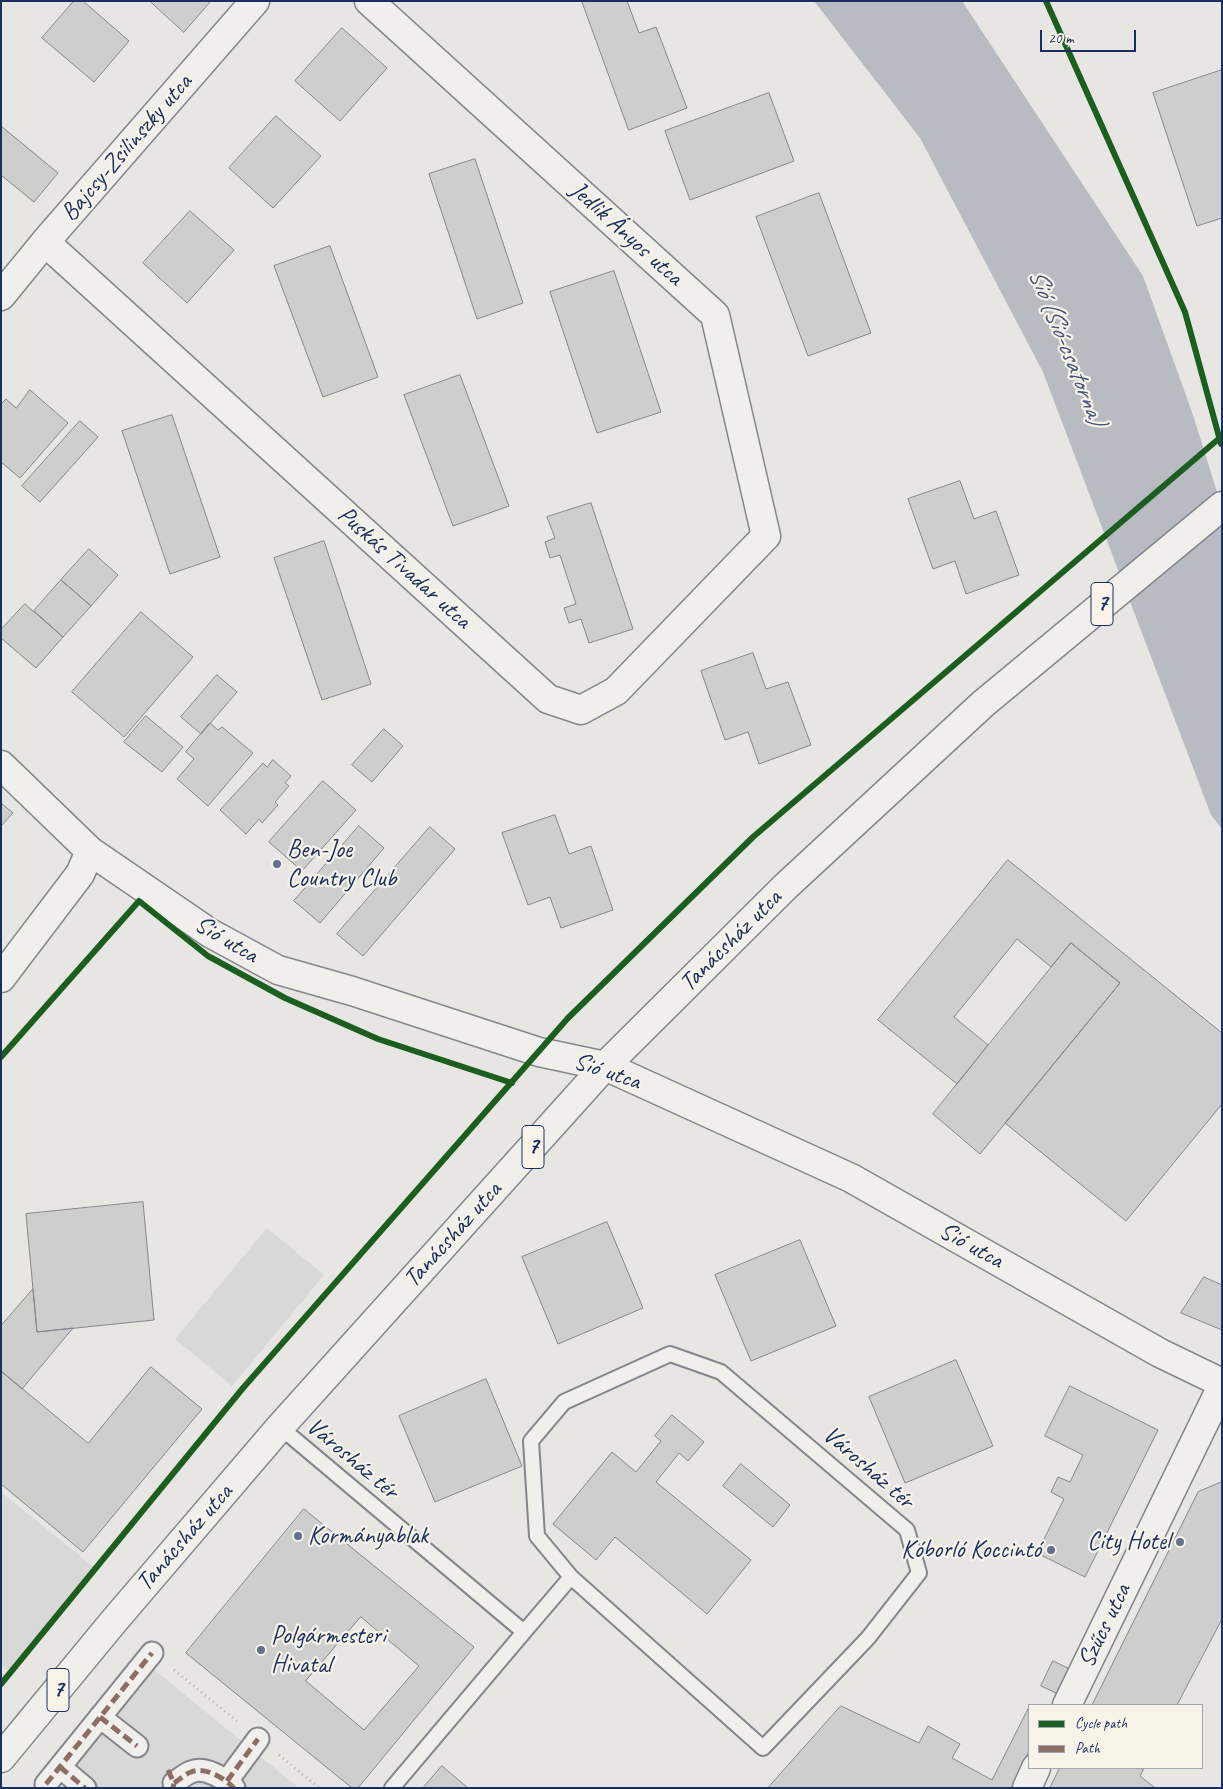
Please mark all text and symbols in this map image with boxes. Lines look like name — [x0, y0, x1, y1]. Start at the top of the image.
scale bar — [1043, 20, 1139, 52]
text: 20 m — [1048, 29, 1074, 48]
street label: Bajcsy-Zsilinszky utca — [55, 68, 199, 228]
street label: Jedlik Ányos utca — [563, 176, 689, 292]
water label: Sió (Sió-csatorna) — [1021, 265, 1111, 429]
street label: Puskás Tivadar utca — [331, 500, 477, 636]
road number: 7 — [1091, 582, 1113, 626]
place label: Ben-Joe Country Club — [287, 835, 396, 894]
marker: Ben-Joe Country Club — [271, 858, 283, 870]
street label: Tanácsház utca — [674, 884, 788, 998]
street label: Sió utca — [189, 909, 263, 971]
street label: Sió utca — [570, 1047, 644, 1097]
road number: 7 — [522, 1126, 544, 1168]
street label: Tanácsház utca — [398, 1176, 508, 1294]
street label: Sió utca — [934, 1216, 1008, 1276]
street label: Városház tér — [300, 1412, 404, 1506]
street label: Városház tér — [816, 1420, 920, 1516]
street label: Tanácsház utca — [130, 1478, 240, 1598]
place label: Kormányablak — [308, 1521, 428, 1551]
place label: City Hotel — [1087, 1527, 1170, 1557]
marker: Kormányablak — [292, 1530, 304, 1542]
place label: Kóborló Koccintó — [901, 1535, 1041, 1565]
marker: City Hotel — [1174, 1536, 1186, 1548]
marker: Kóborló Koccintó — [1045, 1544, 1057, 1556]
street label: Szűcs utca — [1072, 1579, 1138, 1673]
place label: Polgármesteri Hivatal — [271, 1621, 386, 1680]
marker: Polgármesteri Hivatal — [255, 1644, 267, 1656]
road number: 7 — [47, 1668, 69, 1712]
legend — [1028, 1704, 1203, 1769]
text: Cycle path — [1075, 1714, 1127, 1733]
text: Path — [1075, 1739, 1100, 1758]

